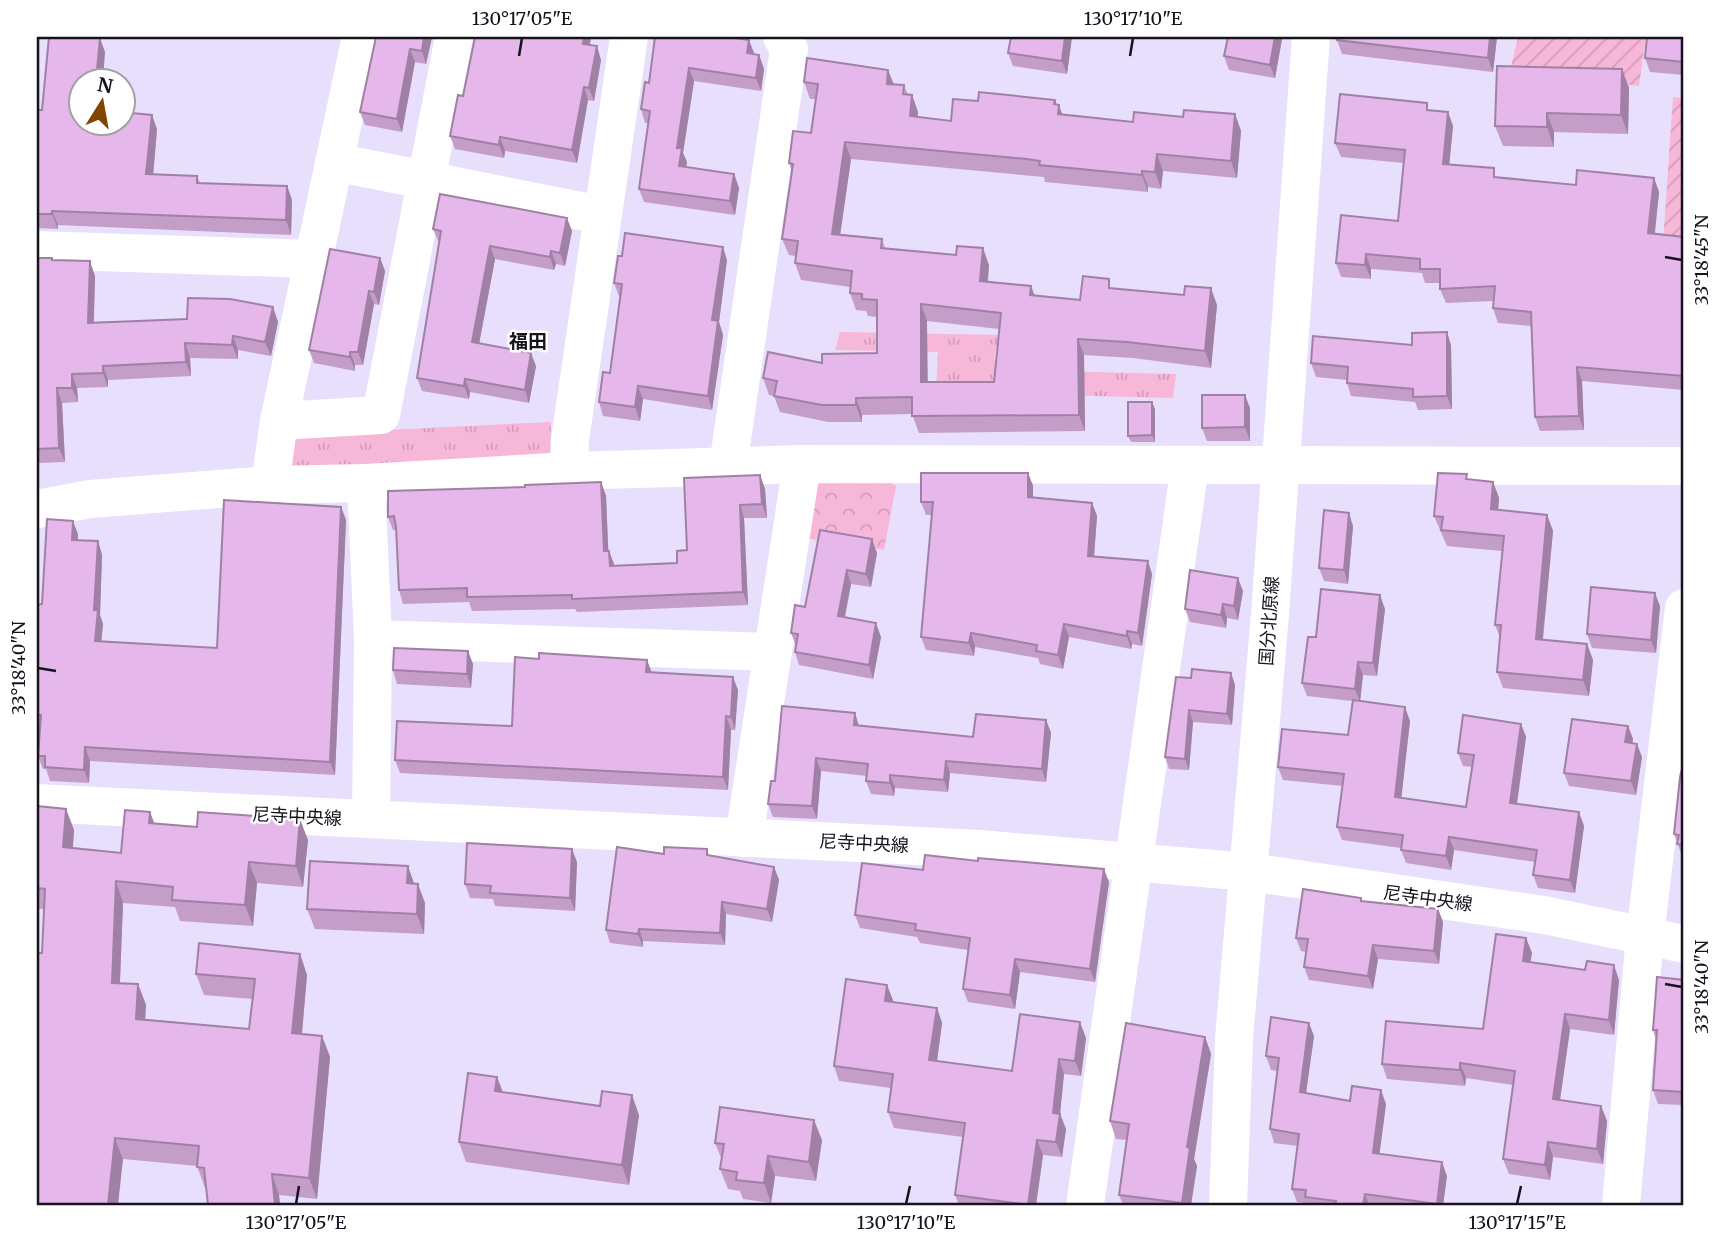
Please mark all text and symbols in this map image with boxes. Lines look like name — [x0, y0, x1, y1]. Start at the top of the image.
text: 130°17'05"E — [472, 7, 573, 30]
text: 130°17'10"E — [1084, 7, 1183, 30]
north arrow — [66, 66, 136, 136]
text: N — [96, 72, 115, 99]
text: 33°18'45"N — [1690, 214, 1713, 306]
district label: 福田 — [509, 329, 547, 353]
street label: 国分北原線 — [1254, 575, 1284, 667]
text: 33°18'40"N — [7, 621, 30, 715]
street label: 尼寺中央線 — [251, 802, 343, 830]
street label: 尼寺中央線 — [818, 829, 910, 857]
street label: 尼寺中央線 — [1382, 880, 1474, 916]
text: 33°18'40"N — [1690, 940, 1713, 1034]
text: 130°17'05"E — [246, 1211, 347, 1234]
text: 130°17'10"E — [857, 1211, 956, 1234]
text: 130°17'15"E — [1468, 1211, 1566, 1234]

